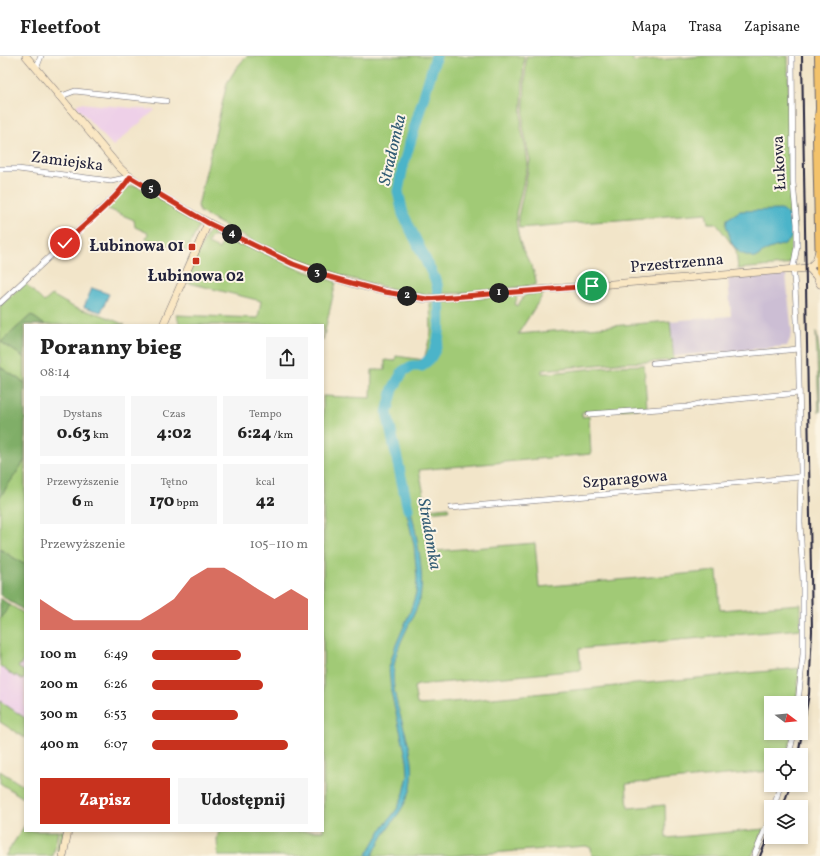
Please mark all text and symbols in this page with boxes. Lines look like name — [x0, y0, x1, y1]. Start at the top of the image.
text: Fleetfoot — [20, 15, 101, 41]
text: Mapa — [632, 18, 667, 37]
text: Trasa — [689, 18, 722, 37]
text: Zapisane — [744, 18, 800, 37]
water label: Stradomka — [374, 112, 412, 188]
street label: Łukowa — [768, 135, 792, 191]
street label: Zamiejska — [30, 147, 104, 177]
pin: 5 — [141, 179, 161, 199]
text: 5 — [148, 181, 154, 196]
pin: 4 — [222, 224, 242, 244]
pin — [48, 226, 82, 260]
text: 4 — [229, 226, 235, 241]
icon: check — [54, 232, 76, 254]
place label: Łubinowa 01 — [90, 236, 184, 258]
marker: Łubinowa 01 — [187, 242, 197, 252]
street label: Przestrzenna — [629, 249, 725, 279]
marker: Łubinowa 02 — [191, 256, 201, 266]
pin: 3 — [307, 263, 327, 283]
text: 3 — [314, 265, 320, 280]
place label: Łubinowa 02 — [148, 266, 244, 288]
pin — [575, 269, 609, 303]
icon: arrive — [581, 275, 603, 297]
pin: 1 — [489, 283, 509, 303]
text: 1 — [497, 285, 501, 300]
pin: 2 — [397, 286, 417, 306]
text: 2 — [404, 288, 410, 303]
text: Poranny bieg — [40, 333, 182, 364]
button: share — [266, 337, 308, 379]
text: 08:14 — [40, 364, 70, 382]
text: Dystans — [63, 407, 102, 422]
text: Czas — [163, 407, 185, 422]
text: Tempo — [249, 407, 282, 422]
text: 0.63 — [57, 422, 91, 445]
text: 4:02 — [157, 422, 191, 445]
text: 6:24 — [238, 422, 271, 445]
text: km — [91, 428, 109, 443]
text: /km — [271, 428, 293, 443]
street label: Szparagowa — [581, 465, 669, 495]
text: Przewyższenie — [47, 475, 119, 490]
text: Tętno — [160, 475, 188, 490]
text: kcal — [256, 475, 275, 490]
text: 6 — [72, 490, 82, 513]
text: 170 — [149, 490, 174, 513]
text: 42 — [256, 490, 275, 513]
text: m — [82, 496, 93, 511]
text: bpm — [174, 496, 199, 511]
water label: Stradomka — [411, 496, 447, 572]
text: Przewyższenie — [40, 536, 125, 554]
text: 105–110 m — [250, 536, 308, 554]
text: 100 m — [40, 646, 77, 664]
text: 6:49 — [104, 646, 128, 664]
text: 200 m — [40, 676, 78, 694]
text: 6:26 — [104, 676, 127, 694]
north arrow — [764, 696, 808, 740]
map controls — [764, 696, 808, 844]
text: 300 m — [40, 706, 78, 724]
text: 6:53 — [104, 706, 127, 724]
text: 400 m — [40, 736, 79, 754]
text: 6:07 — [104, 736, 128, 754]
button: locate — [764, 748, 808, 792]
button: Zapisz — [40, 778, 170, 824]
button: Udostępnij — [178, 778, 308, 824]
button: layers — [764, 800, 808, 844]

